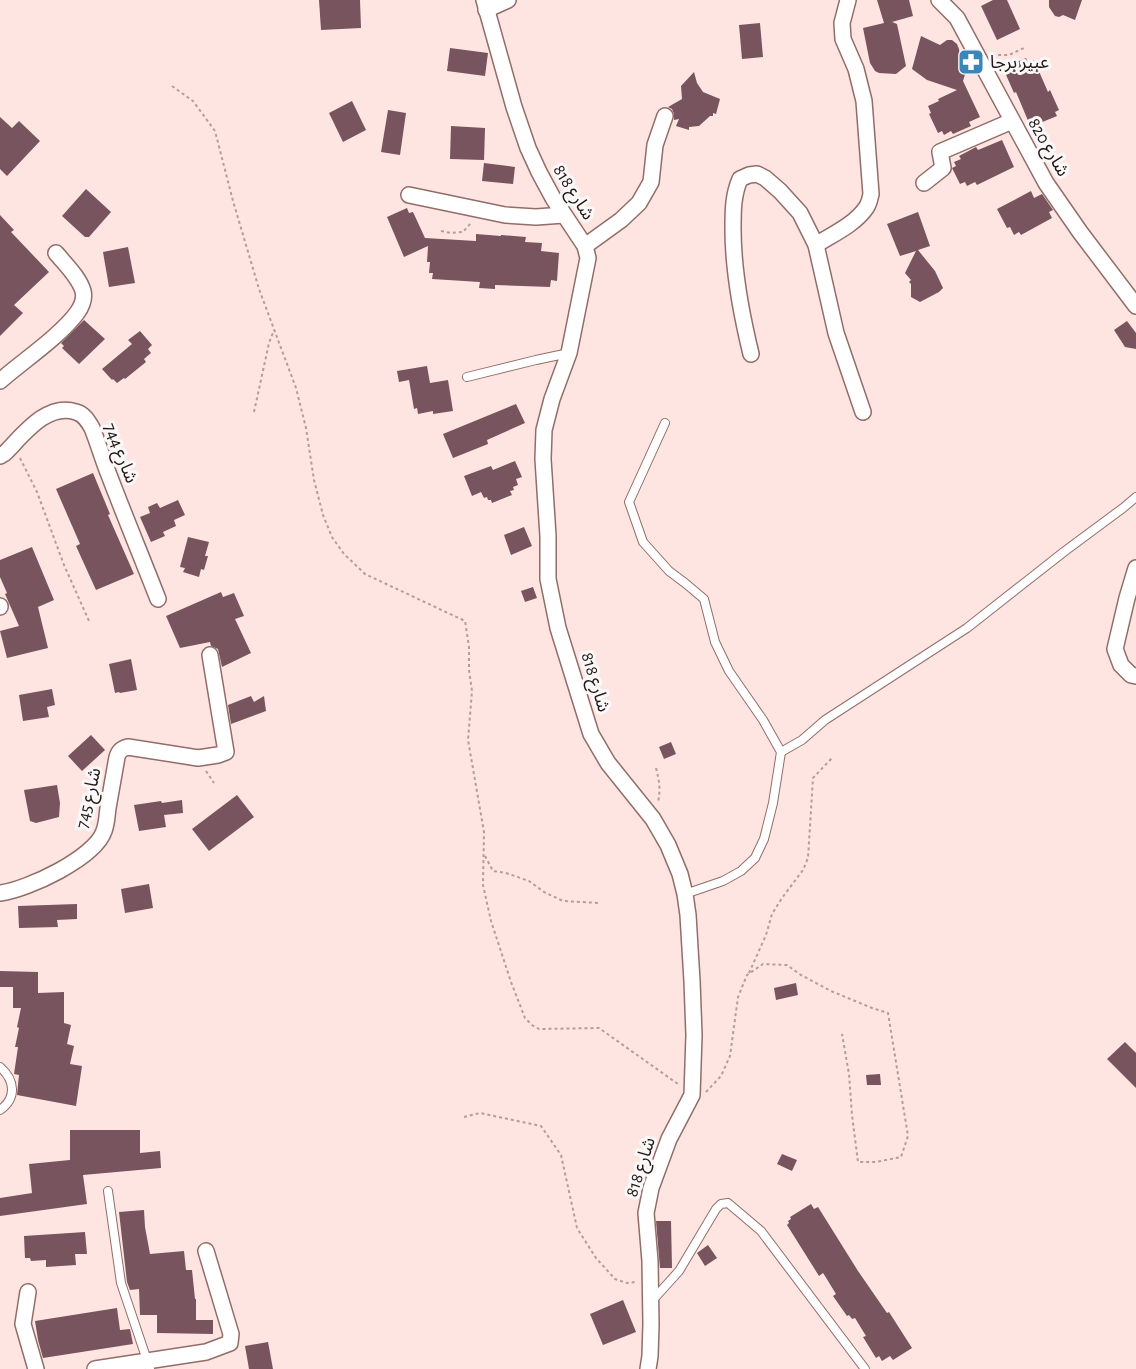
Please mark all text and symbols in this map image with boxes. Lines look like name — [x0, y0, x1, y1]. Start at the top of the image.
pharmacy icon: عبير برجا — [956, 47, 986, 77]
place label: عبير برجا — [990, 54, 1049, 73]
street label: شارع 820 — [1021, 115, 1072, 182]
street label: شارع 818 — [546, 162, 597, 225]
street label: شارع 744 — [96, 421, 140, 487]
street label: شارع 818 — [574, 650, 613, 715]
street label: شارع 745 — [73, 766, 109, 831]
street label: شارع 818 — [623, 1135, 663, 1200]

